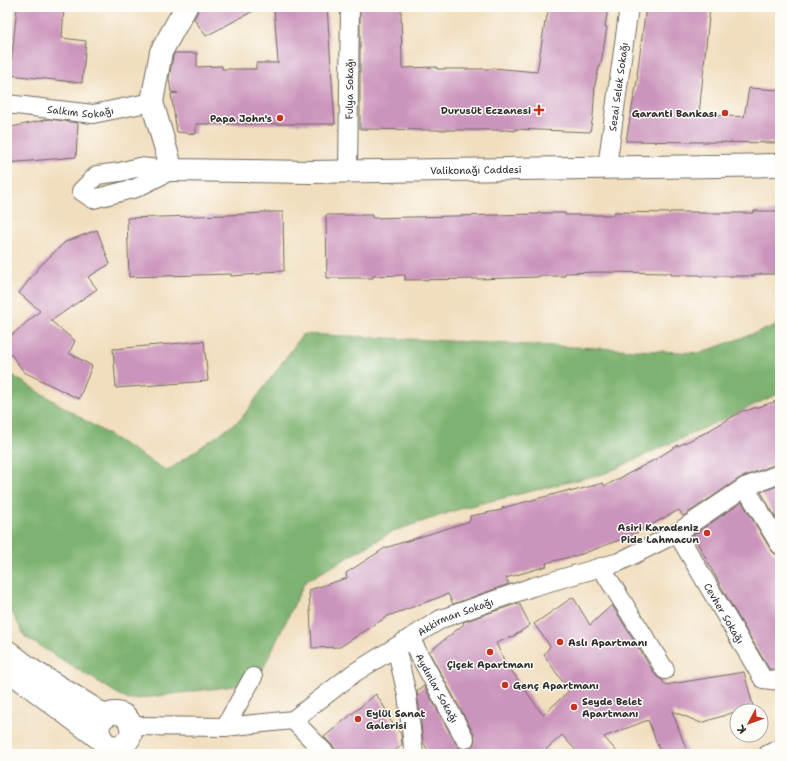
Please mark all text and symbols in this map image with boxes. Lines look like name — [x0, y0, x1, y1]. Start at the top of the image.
street label: Sezai Selek Sokağı — [605, 41, 631, 132]
street label: Fulya Sokağı — [342, 58, 356, 120]
street label: Salkım Sokağı — [47, 102, 115, 121]
place label: Durusüt Eczanesi — [441, 104, 531, 117]
marker: Durusüt Eczanesi — [534, 105, 544, 115]
place label: Garanti Bankası — [632, 107, 717, 120]
marker: Garanti Bankası — [720, 108, 730, 118]
place label: Papa John's — [210, 112, 272, 125]
marker: Papa John's — [275, 113, 285, 123]
street label: Valikonağı Caddesi — [430, 162, 522, 177]
place label: Asiri Karadeniz Pide Lahmacun — [618, 521, 699, 546]
marker: Asiri Karadeniz Pide Lahmacun — [702, 528, 712, 538]
street label: Cevher Sokağı — [701, 580, 747, 646]
street label: Akkirman Sokağı — [415, 595, 495, 639]
place label: Aslı Apartmanı — [568, 636, 647, 649]
marker: Aslı Apartmanı — [555, 637, 565, 647]
marker: Çiçek Apartmanı — [485, 647, 495, 657]
street label: Aydınlar Sokağı — [413, 651, 461, 725]
place label: Çiçek Apartmanı — [447, 658, 533, 671]
place label: Genç Apartmanı — [513, 679, 599, 692]
marker: Genç Apartmanı — [500, 680, 510, 690]
place label: Seyde Belet Apartmanı — [582, 695, 642, 720]
marker: Seyde Belet Apartmanı — [569, 702, 579, 712]
north arrow — [729, 703, 769, 743]
place label: Eylül Sanat Galerisi — [366, 707, 426, 732]
marker: Eylül Sanat Galerisi — [353, 714, 363, 724]
text: K — [733, 721, 750, 737]

